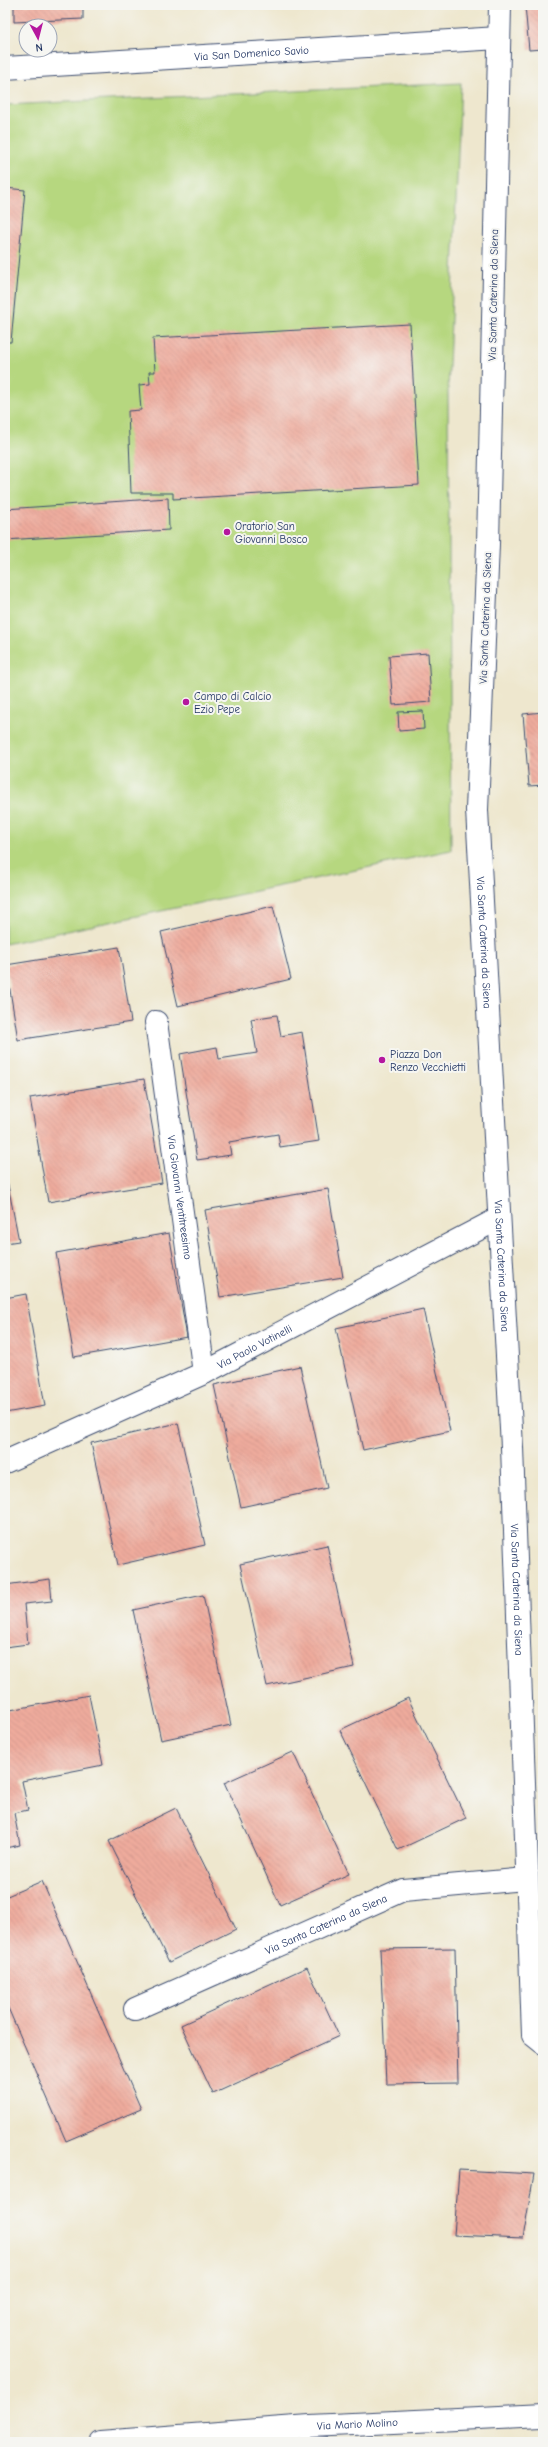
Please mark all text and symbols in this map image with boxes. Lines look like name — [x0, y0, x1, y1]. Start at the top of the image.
north arrow — [18, 18, 58, 58]
text: N — [35, 41, 44, 54]
street label: Via San Domenico Savio — [194, 44, 309, 63]
street label: Via Santa Caterina da Siena — [486, 229, 501, 361]
place label: Oratorio San Giovanni Bosco — [235, 520, 308, 546]
marker: Oratorio San Giovanni Bosco — [222, 527, 232, 537]
street label: Via Santa Caterina da Siena — [477, 552, 494, 684]
place label: Campo di Calcio Ezio Pepe — [194, 690, 271, 716]
marker: Campo di Calcio Ezio Pepe — [181, 697, 191, 707]
street label: Via Santa Caterina da Siena — [474, 876, 494, 1009]
place label: Piazza Don Renzo Vecchietti — [390, 1048, 466, 1074]
marker: Piazza Don Renzo Vecchietti — [377, 1055, 387, 1065]
street label: Via Giovanni Ventitreesimo — [165, 1135, 194, 1261]
street label: Via Santa Caterina da Siena — [491, 1200, 512, 1332]
street label: Via Paolo Votinelli — [215, 1322, 294, 1372]
street label: Via Santa Caterina da Siena — [508, 1523, 525, 1656]
street label: Via Santa Caterina da Siena — [263, 1892, 389, 1957]
street label: Via Mario Molino — [317, 2416, 398, 2433]

